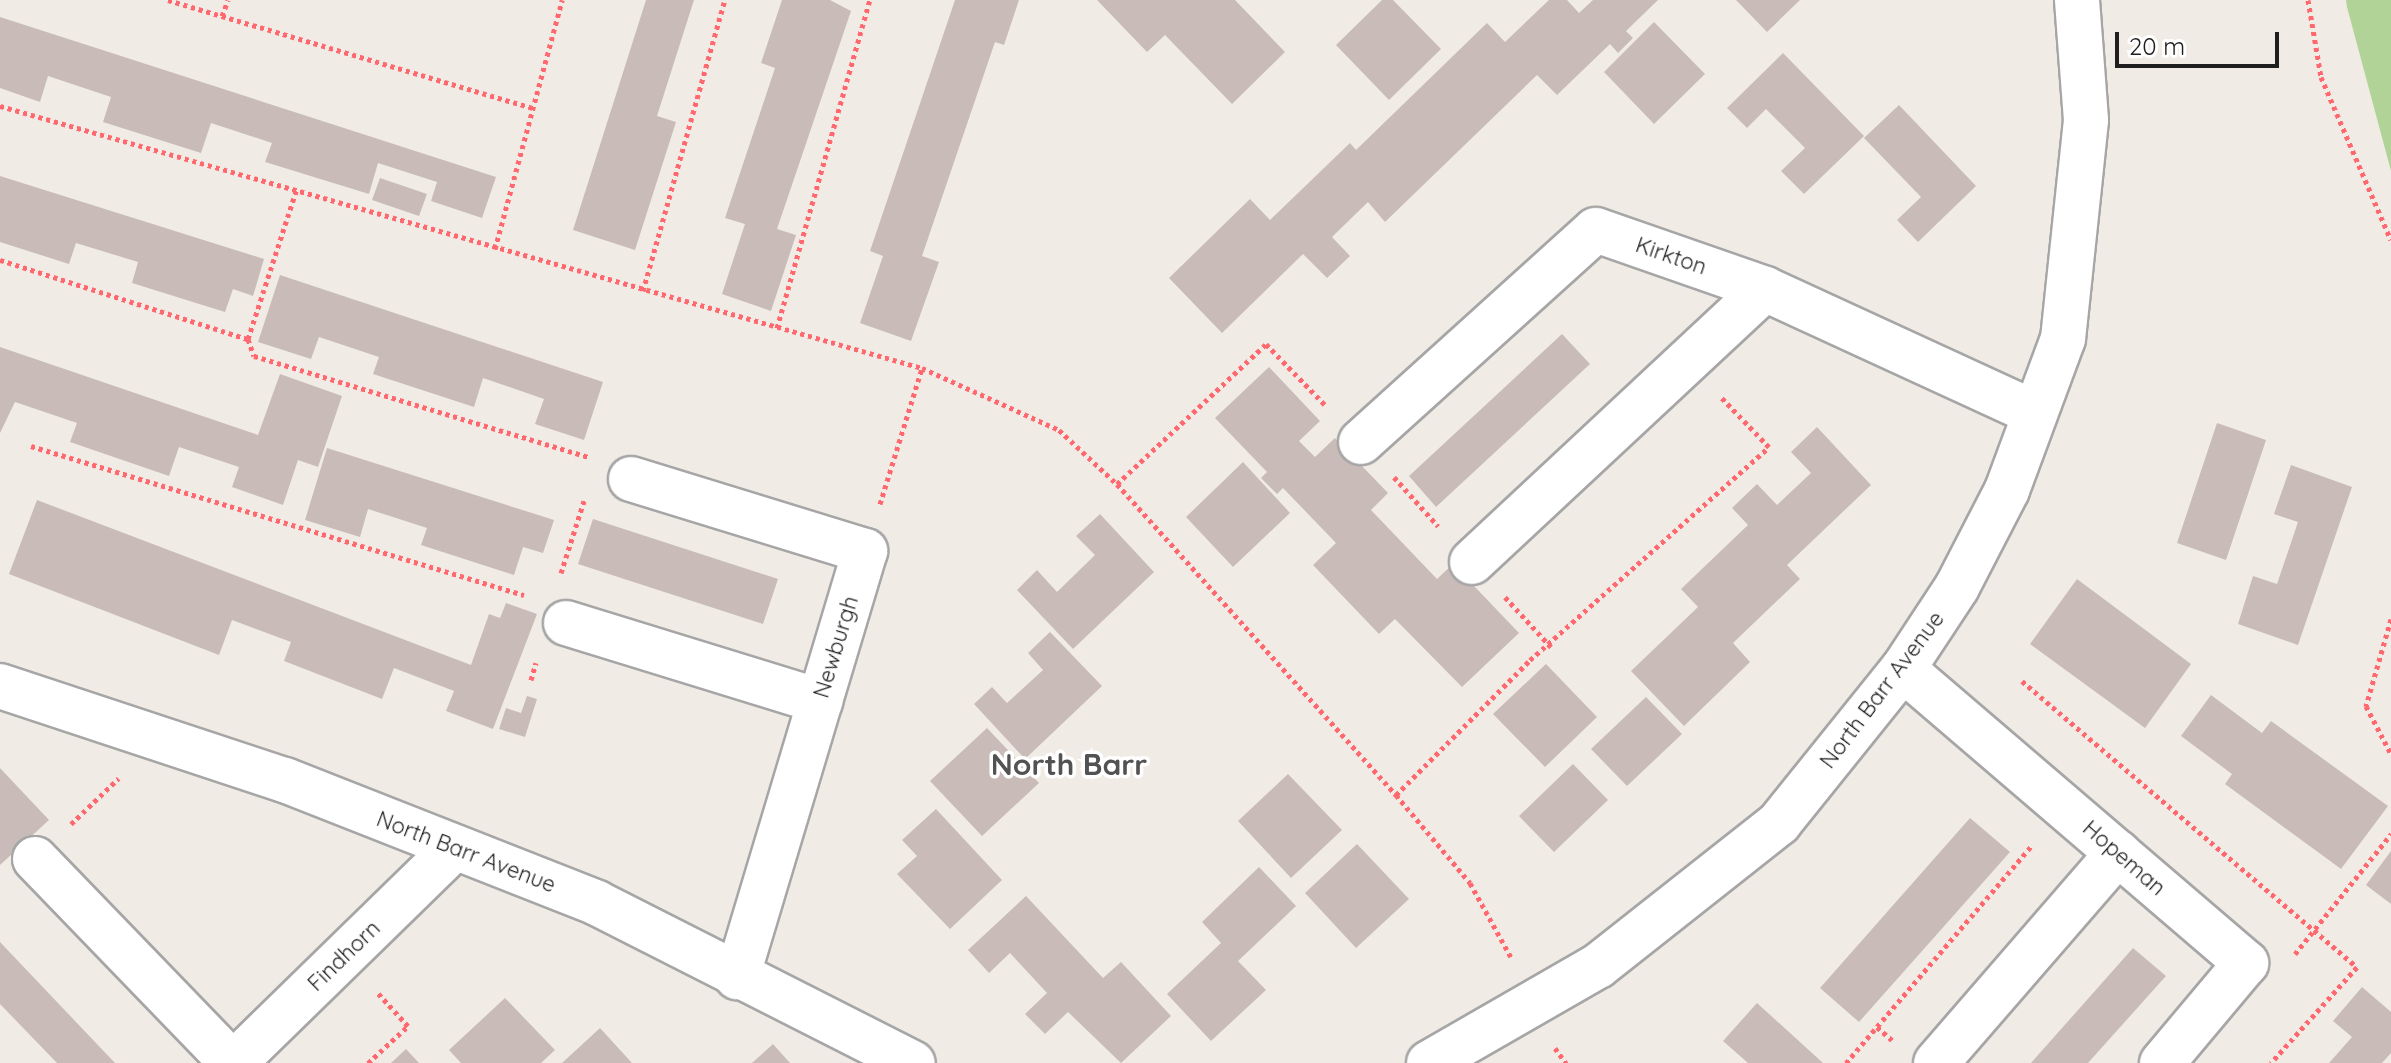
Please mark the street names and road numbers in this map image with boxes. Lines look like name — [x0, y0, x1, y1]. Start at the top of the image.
street label: Kirkton — [1632, 232, 1710, 280]
street label: Newburgh — [808, 593, 864, 701]
street label: North Barr Avenue — [1814, 606, 1950, 774]
street label: North Barr Avenue — [373, 806, 559, 898]
street label: Hopeman — [2077, 815, 2171, 901]
street label: Findhorn — [302, 915, 386, 997]

